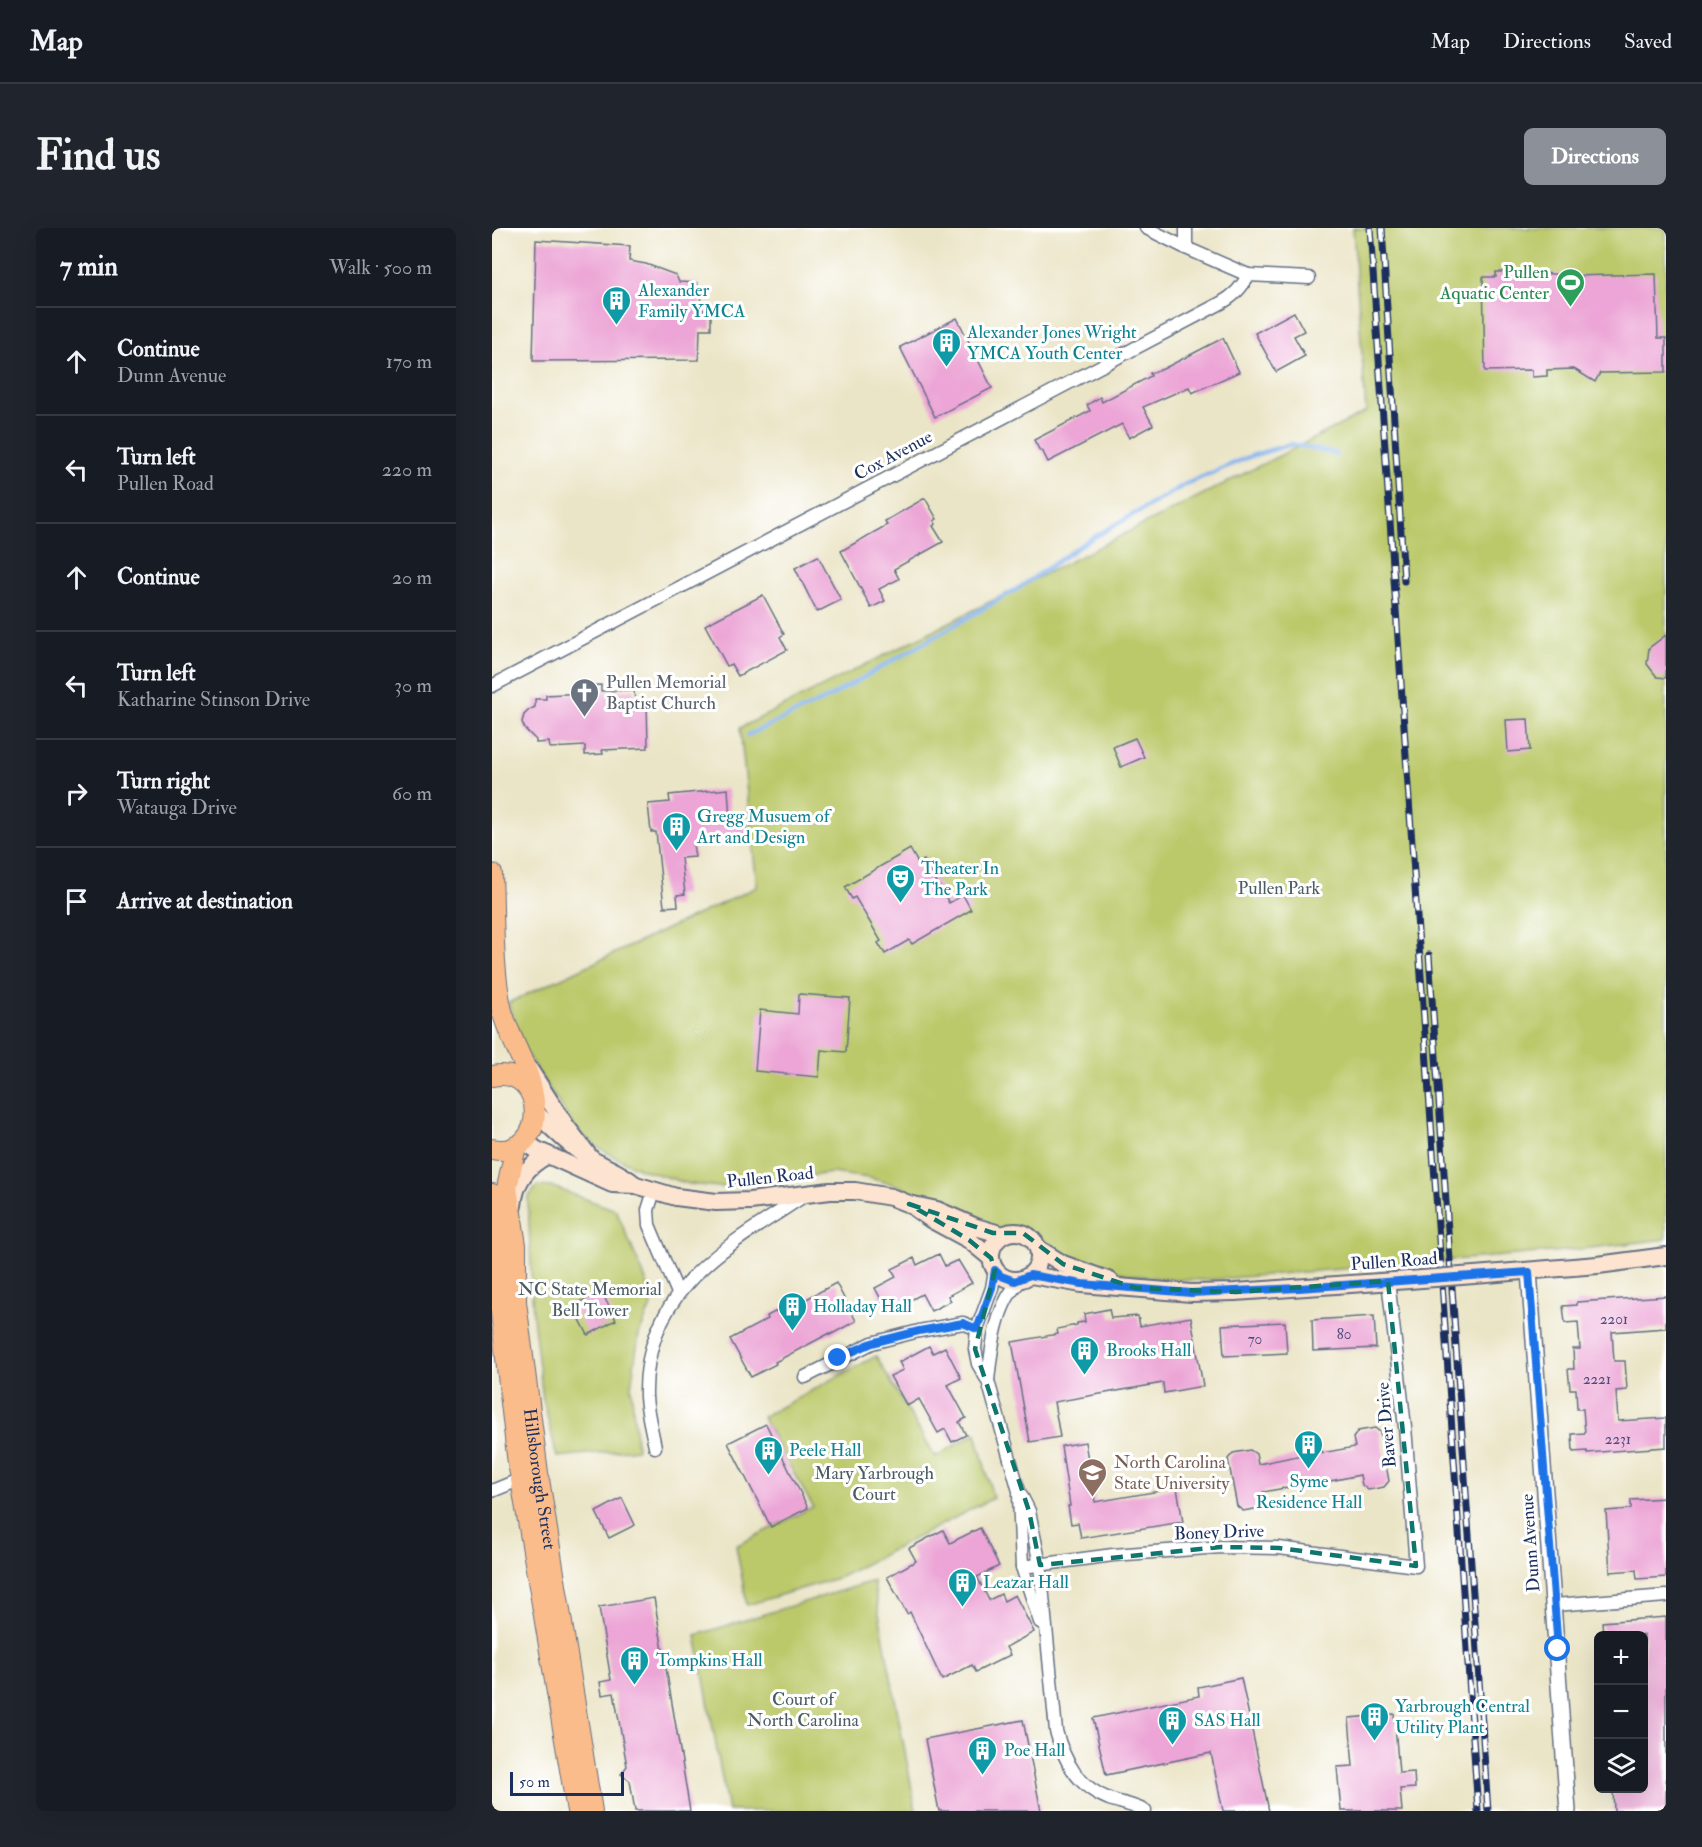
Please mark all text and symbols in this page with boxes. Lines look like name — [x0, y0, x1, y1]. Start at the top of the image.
text: Map — [30, 24, 83, 59]
text: Map — [1430, 28, 1470, 55]
text: Directions — [1503, 28, 1591, 55]
text: Saved — [1624, 28, 1672, 55]
button: Directions — [1524, 128, 1666, 185]
text: Find us — [36, 130, 160, 182]
text: 7 min — [60, 251, 118, 283]
text: Walk · 500 m — [329, 255, 432, 280]
place label: Pullen Aquatic Center — [1439, 261, 1549, 305]
sports icon: Pullen Aquatic Center — [1554, 266, 1586, 308]
place label: Alexander Family YMCA — [637, 279, 746, 323]
building icon: Alexander Family YMCA — [601, 284, 633, 326]
place label: Alexander Jones Wright YMCA Youth Center — [966, 321, 1137, 365]
building icon: Alexander Jones Wright YMCA Youth Center — [930, 326, 962, 368]
text: Continue — [117, 335, 200, 363]
icon: ahead — [60, 345, 93, 378]
text: 170 m — [386, 349, 432, 374]
text: Dunn Avenue — [117, 363, 226, 388]
street label: Cox Avenue — [850, 425, 937, 486]
text: Turn left — [117, 443, 196, 471]
icon: left — [60, 453, 93, 486]
text: 220 m — [382, 457, 432, 482]
text: Pullen Road — [117, 471, 214, 496]
icon: ahead — [60, 561, 93, 594]
text: Continue — [117, 563, 200, 591]
text: 20 m — [392, 565, 432, 590]
text: Turn left — [117, 659, 196, 687]
icon: left — [60, 669, 93, 702]
place label: Pullen Memorial Baptist Church — [606, 671, 727, 715]
text: 30 m — [394, 673, 432, 698]
church icon: Pullen Memorial Baptist Church — [569, 676, 601, 718]
text: Katharine Stinson Drive — [117, 687, 310, 712]
text: Turn right — [117, 767, 210, 795]
icon: right — [60, 777, 93, 810]
text: 60 m — [392, 781, 432, 806]
text: Watauga Drive — [117, 795, 237, 820]
place label: Gregg Musuem of Art and Design — [696, 805, 833, 849]
building icon: Gregg Musuem of Art and Design — [660, 810, 692, 852]
place label: Theater In The Park — [921, 857, 999, 901]
theatre icon: Theater In The Park — [884, 862, 916, 904]
park label: Pullen Park — [1238, 877, 1321, 900]
icon: arrive — [60, 885, 93, 918]
text: Arrive at destination — [117, 887, 293, 915]
street label: Pullen Road — [725, 1161, 815, 1193]
street label: Pullen Road — [1350, 1247, 1438, 1276]
park label: NC State Memorial Bell Tower — [518, 1278, 662, 1322]
building icon: Holladay Hall — [776, 1290, 808, 1332]
place label: Holladay Hall — [813, 1295, 912, 1318]
house number: 2201 — [1600, 1310, 1628, 1329]
house number: 80 — [1337, 1325, 1351, 1344]
house number: 70 — [1248, 1330, 1262, 1349]
building icon: Brooks Hall — [1069, 1334, 1101, 1376]
place label: Brooks Hall — [1106, 1339, 1192, 1362]
route end — [824, 1344, 850, 1370]
house number: 2221 — [1583, 1370, 1611, 1389]
street label: Baver Drive — [1371, 1381, 1402, 1469]
street label: Hillsborough Street — [518, 1407, 561, 1551]
building icon: Syme Residence Hall — [1293, 1428, 1325, 1470]
house number: 2231 — [1605, 1430, 1631, 1449]
building icon: Peele Hall — [752, 1434, 784, 1476]
place label: Peele Hall — [789, 1439, 862, 1462]
place label: North Carolina State University — [1114, 1451, 1231, 1495]
school or university icon: North Carolina State University — [1077, 1456, 1109, 1498]
park label: Mary Yarbrough Court — [814, 1462, 934, 1506]
place label: Syme Residence Hall — [1256, 1470, 1363, 1514]
street label: Dunn Avenue — [1516, 1493, 1545, 1593]
street label: Boney Drive — [1174, 1519, 1265, 1546]
building icon: Leazar Hall — [946, 1566, 978, 1608]
place label: Leazar Hall — [983, 1571, 1069, 1594]
map controls — [1594, 1631, 1648, 1793]
button: + — [1594, 1631, 1648, 1685]
route start — [1544, 1635, 1570, 1661]
building icon: Tompkins Hall — [619, 1644, 651, 1686]
place label: Tompkins Hall — [656, 1649, 763, 1672]
button: − — [1594, 1685, 1648, 1739]
park label: Court of North Carolina — [747, 1688, 860, 1732]
place label: Yarbrough Central Utility Plant — [1395, 1695, 1530, 1739]
building icon: Yarbrough Central Utility Plant — [1358, 1700, 1390, 1742]
building icon: SAS Hall — [1157, 1704, 1189, 1746]
place label: SAS Hall — [1194, 1709, 1261, 1732]
building icon: Poe Hall — [967, 1734, 999, 1776]
place label: Poe Hall — [1004, 1739, 1066, 1762]
button: layers — [1594, 1739, 1648, 1793]
scale bar — [510, 1769, 624, 1796]
text: 50 m — [519, 1772, 550, 1792]

